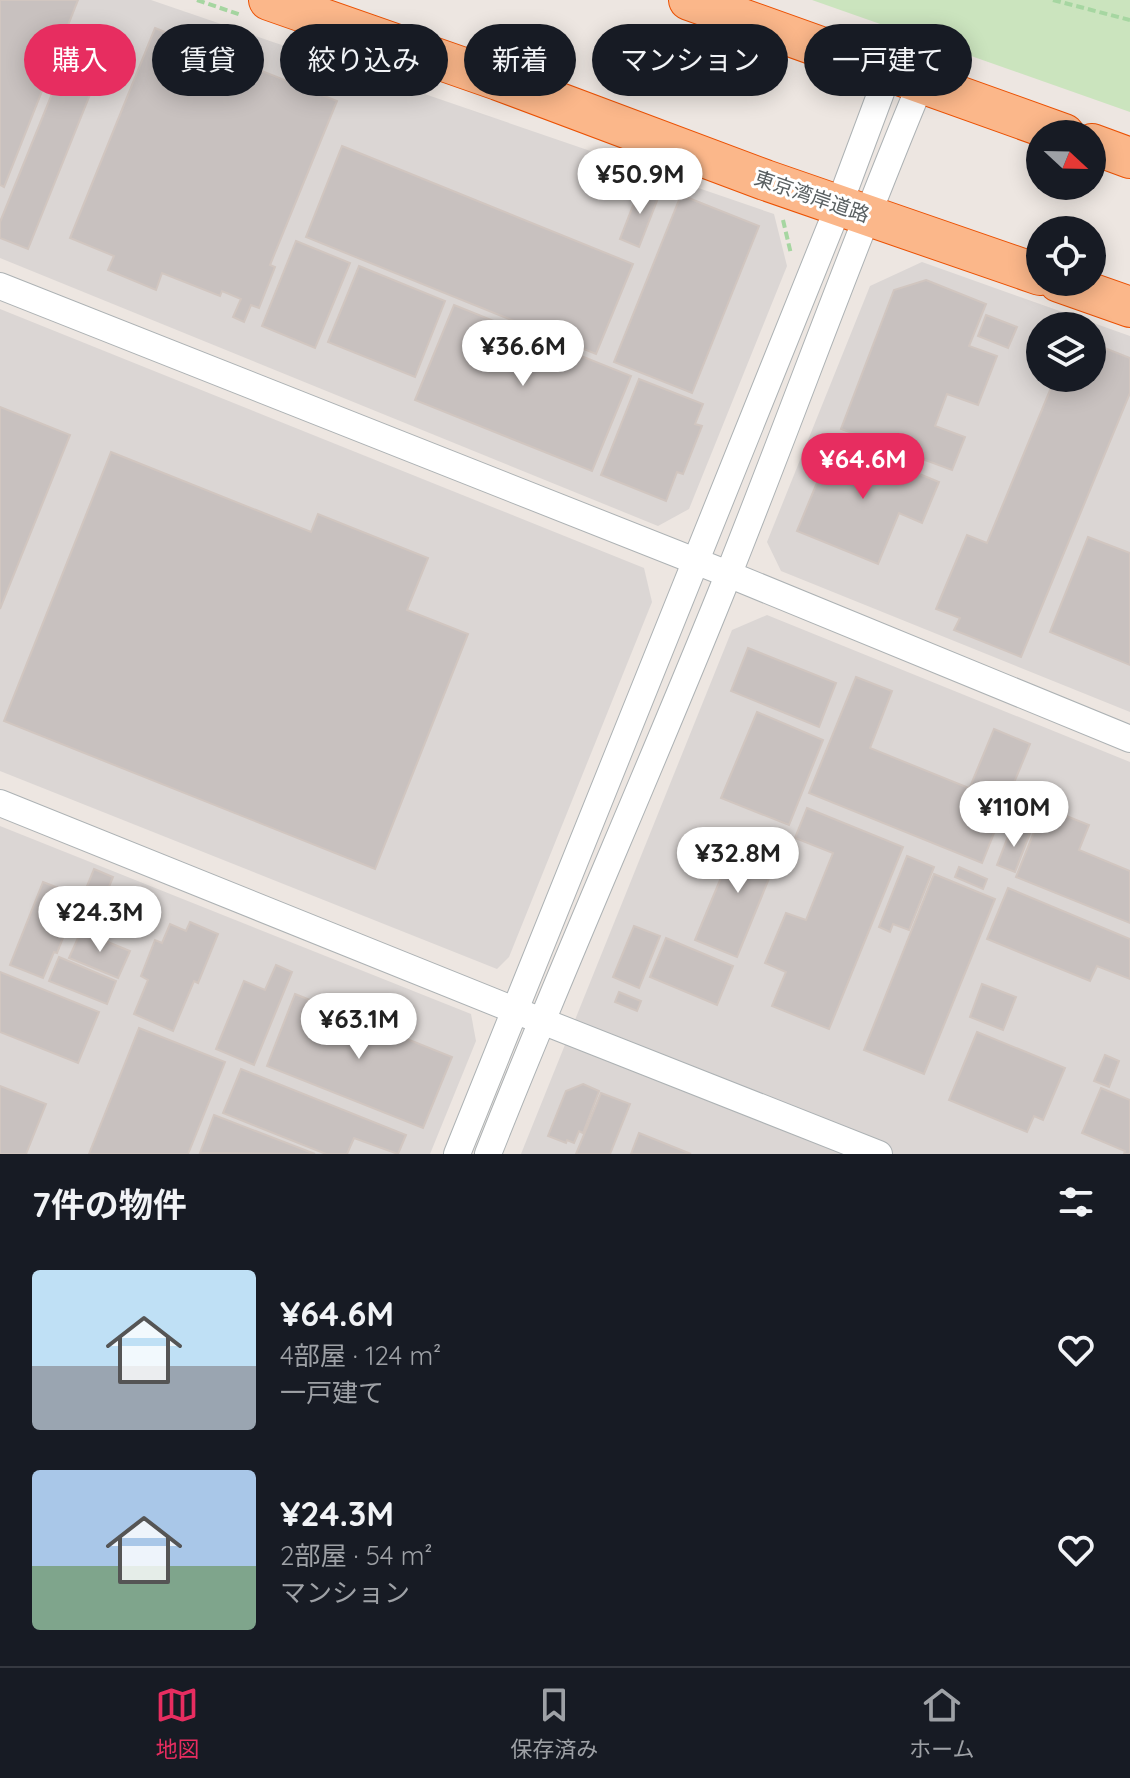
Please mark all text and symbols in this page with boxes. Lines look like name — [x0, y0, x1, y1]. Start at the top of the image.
chip: 購入 — [24, 24, 136, 96]
chip: 賃貸 — [152, 24, 264, 96]
chip: 絞り込み — [280, 24, 448, 96]
chip: 新着 — [464, 24, 576, 96]
chip: マンション — [592, 24, 788, 96]
chip: 一戸建て — [804, 24, 972, 96]
north arrow — [1026, 120, 1106, 200]
map controls — [1026, 120, 1106, 392]
pin: ¥50.9M — [575, 148, 705, 216]
text: ¥50.9M — [596, 157, 684, 190]
street label: 東京湾岸道路 — [751, 165, 873, 227]
button: locate — [1026, 216, 1106, 296]
button: layers — [1026, 312, 1106, 392]
pin: ¥36.6M — [458, 320, 588, 388]
text: ¥36.6M — [480, 329, 566, 362]
pin: ¥64.6M — [798, 433, 928, 501]
text: ¥64.6M — [819, 442, 907, 475]
pin: ¥110M — [958, 781, 1070, 849]
text: ¥110M — [978, 790, 1050, 823]
pin: ¥32.8M — [673, 827, 803, 895]
text: ¥32.8M — [695, 836, 781, 869]
pin: ¥24.3M — [35, 886, 165, 954]
text: ¥24.3M — [56, 895, 144, 928]
pin: ¥63.1M — [294, 993, 424, 1061]
text: ¥63.1M — [319, 1002, 399, 1035]
icon: filters — [1054, 1180, 1098, 1224]
text: 7件の物件 — [32, 1183, 187, 1226]
text: ¥64.6M — [280, 1292, 394, 1335]
icon: home — [96, 1302, 192, 1398]
icon: heart — [1054, 1328, 1098, 1372]
text: 4部屋 · 124 m² — [280, 1339, 441, 1372]
text: 一戸建て — [280, 1376, 384, 1409]
text: ¥24.3M — [280, 1492, 394, 1535]
icon: home — [96, 1502, 192, 1598]
icon: heart — [1054, 1528, 1098, 1572]
text: 2部屋 · 54 m² — [280, 1539, 433, 1572]
text: マンション — [280, 1576, 410, 1609]
tab: 地図 — [155, 1683, 199, 1763]
tab: 保存済み — [510, 1683, 598, 1763]
tab: ホーム — [909, 1683, 975, 1763]

